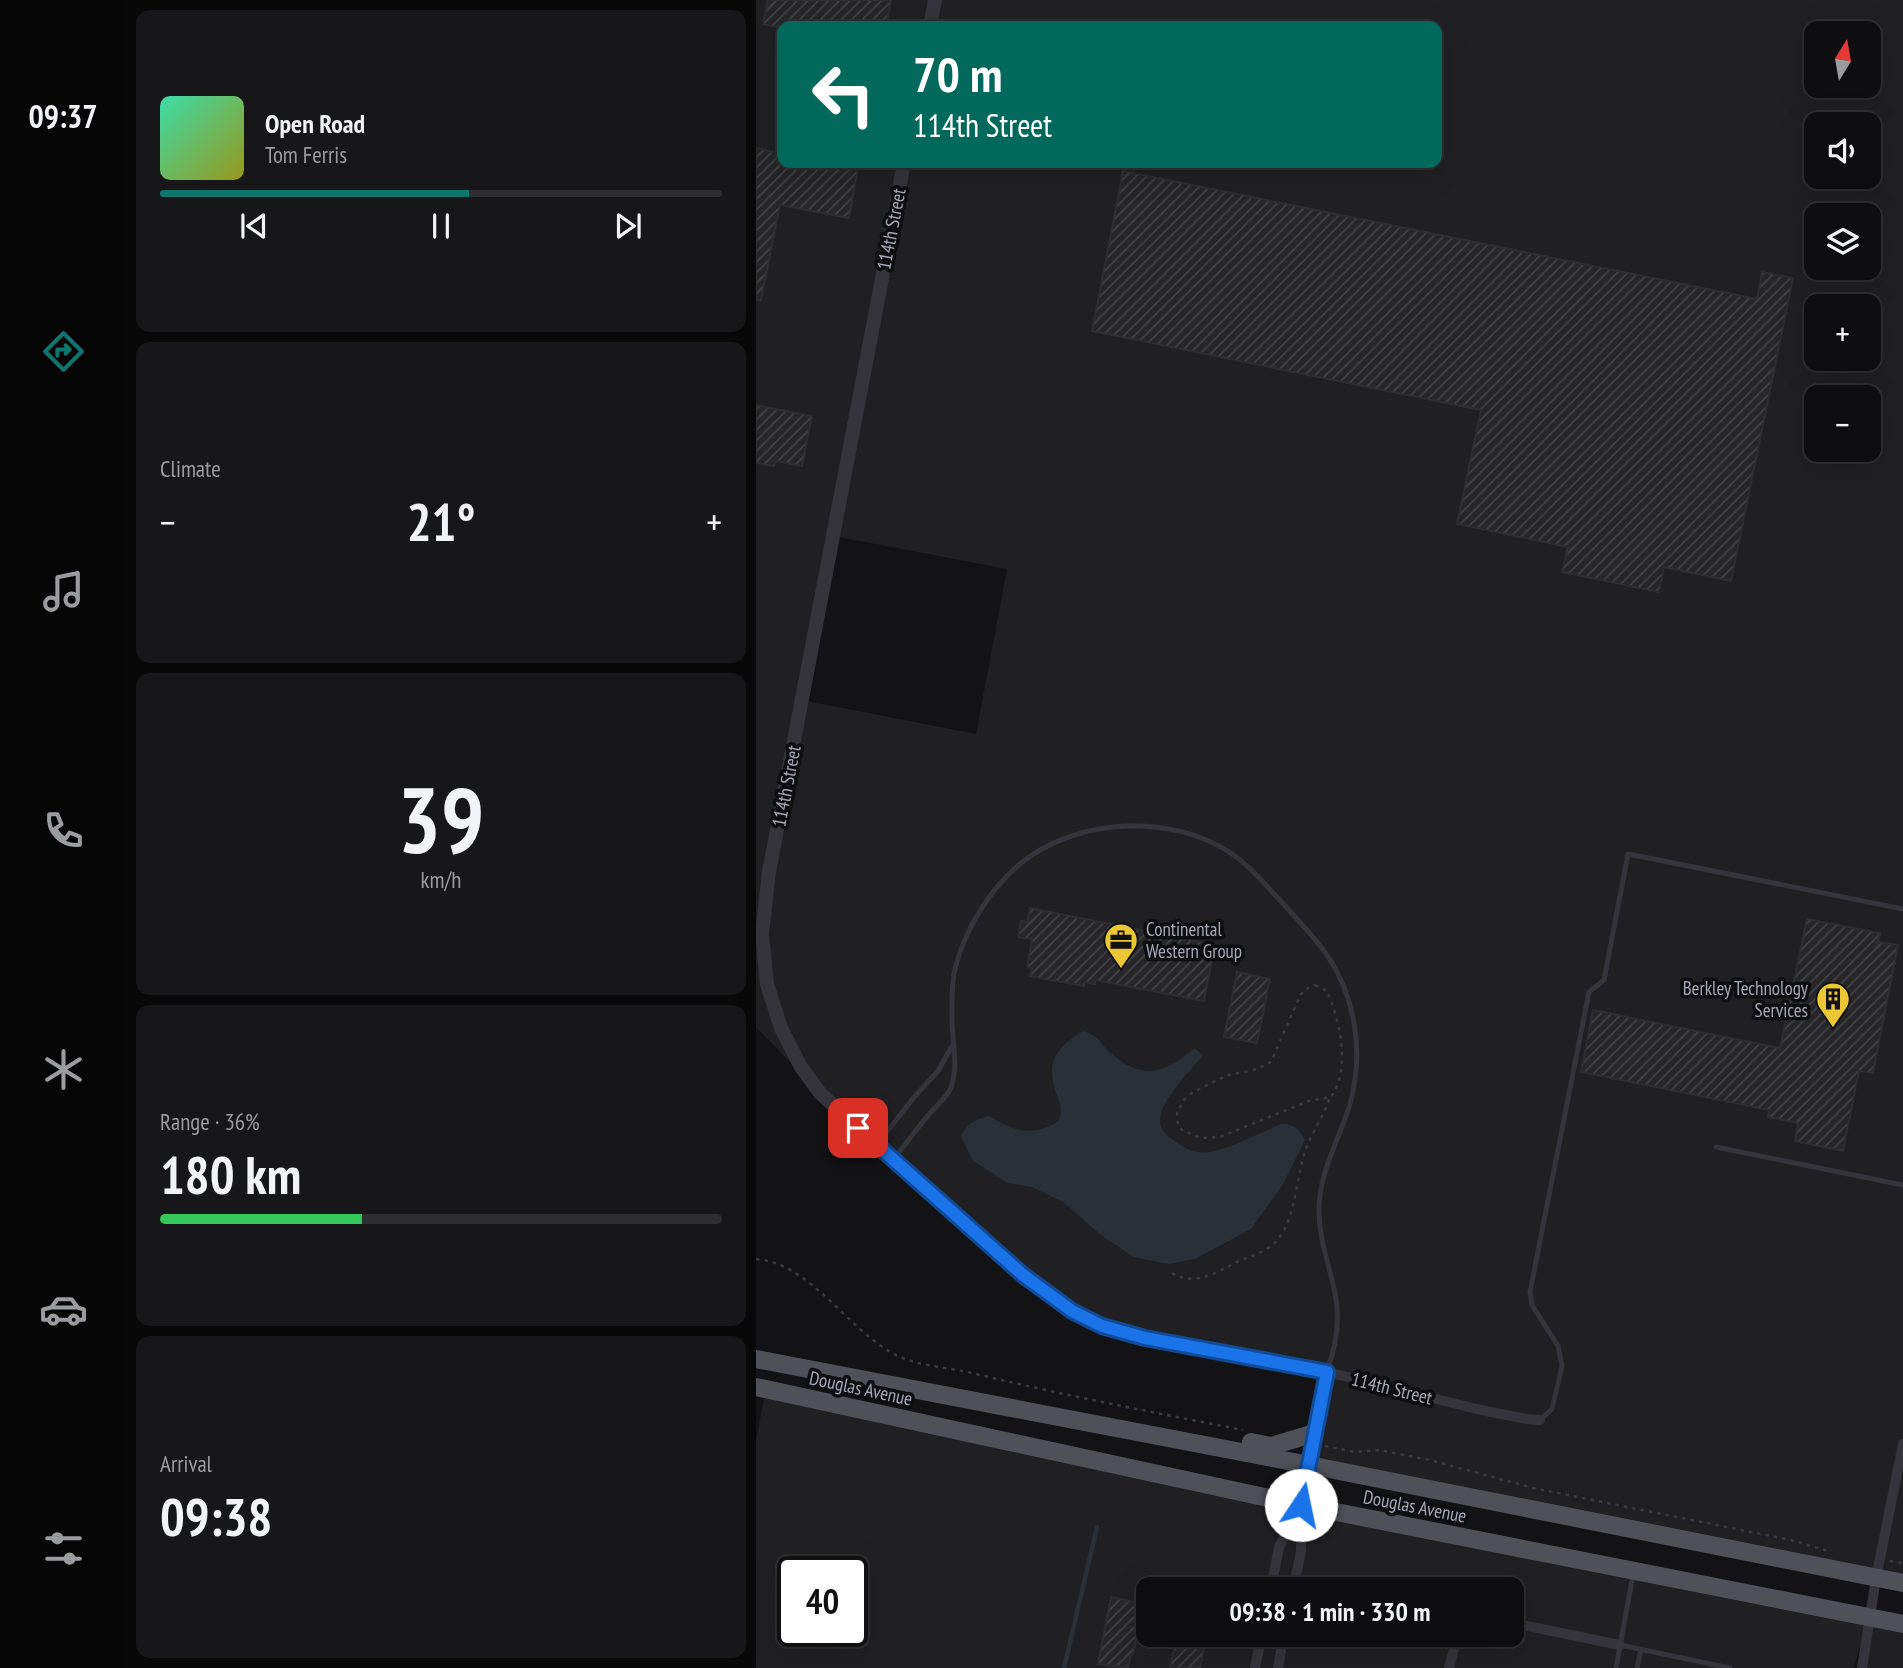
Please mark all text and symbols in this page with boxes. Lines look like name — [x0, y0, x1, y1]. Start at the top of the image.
north arrow — [1804, 21, 1881, 98]
map controls — [1804, 21, 1881, 462]
text: 70 m — [913, 42, 1002, 106]
icon: left — [798, 49, 889, 140]
text: 09:37 — [28, 95, 98, 137]
text: 114th Street — [913, 104, 1052, 146]
text: Open Road — [265, 107, 365, 140]
button: sound — [1804, 112, 1881, 189]
text: Tom Ferris — [265, 140, 347, 169]
street label: 114th Street — [871, 185, 911, 272]
button: layers — [1804, 203, 1881, 280]
icon: previous — [235, 207, 273, 245]
icon: pause — [422, 207, 460, 245]
icon: next — [609, 207, 647, 245]
button: + — [1804, 294, 1881, 371]
icon: directions — [39, 327, 88, 376]
button: − — [1804, 385, 1881, 462]
text: Climate — [160, 454, 221, 483]
text: 21° — [407, 488, 475, 555]
text: − — [160, 497, 176, 546]
text: + — [706, 497, 722, 546]
icon: music — [39, 567, 88, 616]
street label: 114th Street — [766, 742, 806, 829]
text: 39 — [398, 760, 485, 878]
icon: phone — [39, 806, 88, 855]
text: km/h — [421, 865, 461, 894]
place label: Continental Western Group — [1146, 917, 1242, 963]
office icon: Continental Western Group — [1102, 921, 1140, 970]
place label: Berkley Technology Services — [1683, 976, 1809, 1022]
building icon: Berkley Technology Services — [1814, 980, 1852, 1029]
icon: climate — [39, 1045, 88, 1094]
pin — [828, 1098, 888, 1158]
text: Range · 36% — [160, 1107, 260, 1136]
icon: arrive — [839, 1109, 877, 1147]
text: 180 km — [160, 1141, 301, 1208]
icon: car — [39, 1285, 88, 1334]
street label: Douglas Avenue — [807, 1365, 915, 1411]
street label: 114th Street — [1349, 1366, 1436, 1410]
text: Arrival — [160, 1449, 212, 1478]
position arrow — [1264, 1468, 1338, 1542]
text: 09:38 — [160, 1483, 272, 1550]
street label: Douglas Avenue — [1361, 1484, 1469, 1528]
icon: filters — [39, 1524, 88, 1573]
speed limit sign: 40 — [777, 1556, 868, 1647]
text: 09:38 · 1 min · 330 m — [1230, 1595, 1430, 1628]

